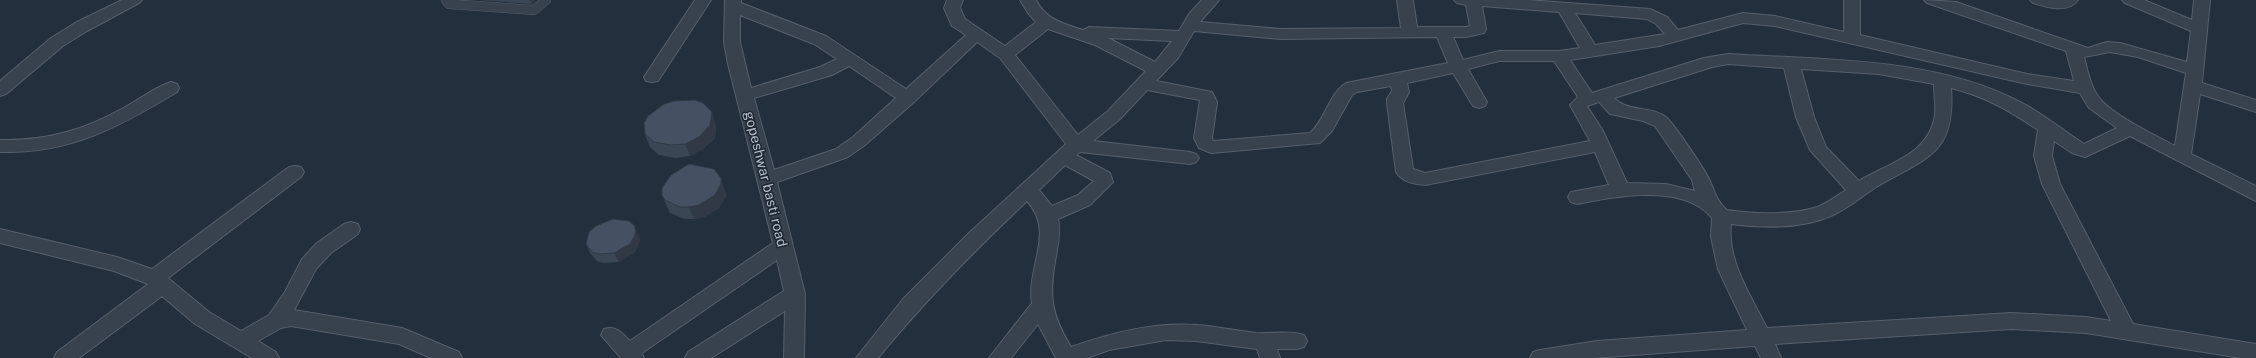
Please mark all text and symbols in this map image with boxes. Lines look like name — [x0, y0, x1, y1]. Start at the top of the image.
street label: gopeshwar basti road — [741, 109, 791, 249]

